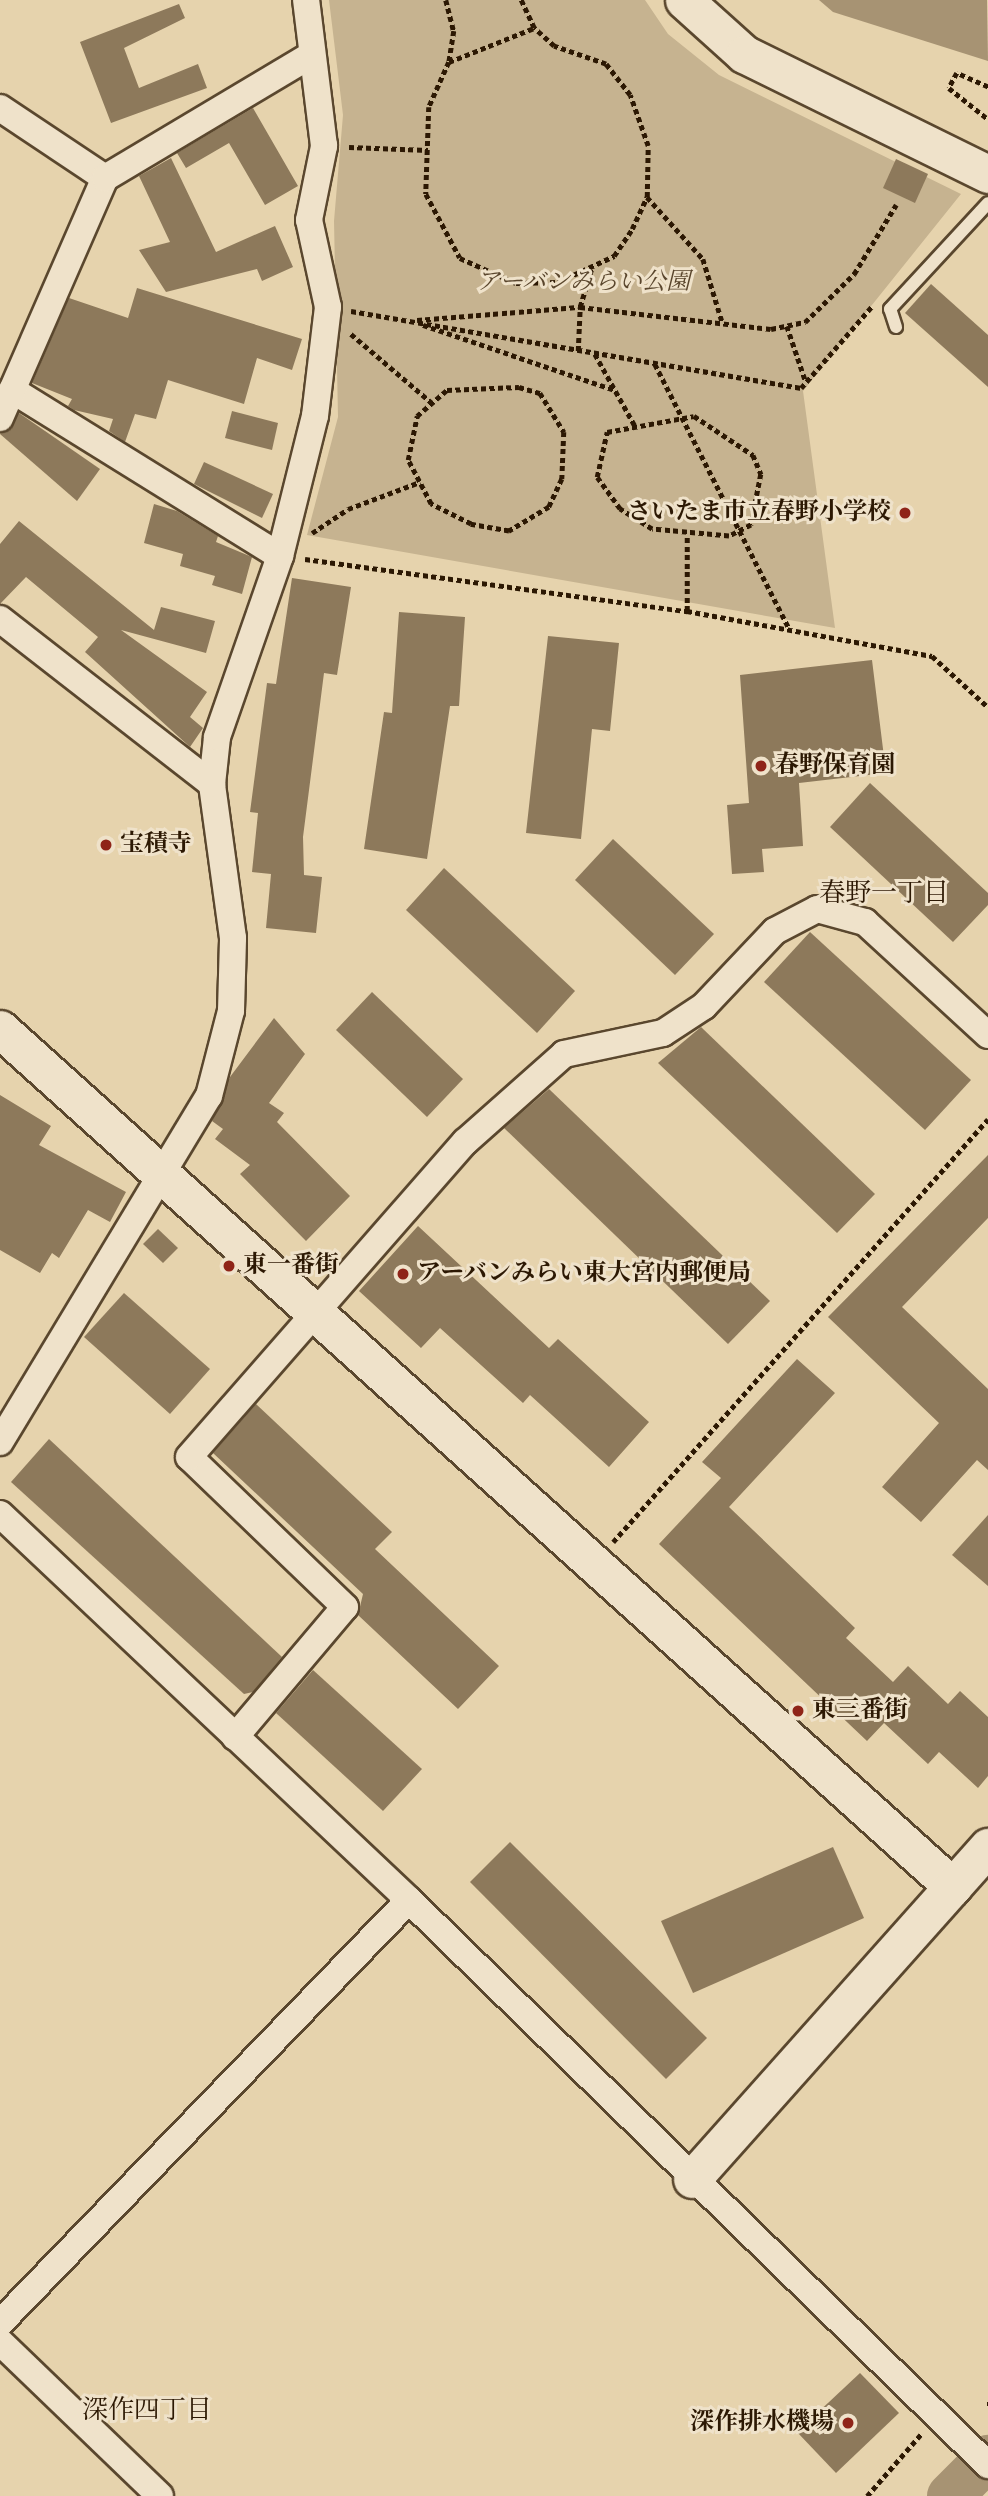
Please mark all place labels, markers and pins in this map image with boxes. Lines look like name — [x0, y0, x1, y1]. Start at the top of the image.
place label: さいたま市立春野小学校 — [627, 499, 891, 527]
marker: さいたま市立春野小学校 — [897, 505, 913, 521]
place label: 春野保育園 — [775, 752, 895, 780]
marker: 春野保育園 — [753, 758, 769, 774]
place label: 宝積寺 — [120, 831, 192, 859]
marker: 宝積寺 — [98, 837, 114, 853]
place label: 東一番街 — [243, 1252, 339, 1280]
marker: 東一番街 — [221, 1258, 237, 1274]
place label: アーバンみらい東大宮内郵便局 — [417, 1260, 752, 1288]
marker: アーバンみらい東大宮内郵便局 — [395, 1266, 411, 1282]
place label: 東三番街 — [812, 1697, 908, 1725]
marker: 東三番街 — [790, 1703, 806, 1719]
place label: 深作排水機場 — [690, 2409, 834, 2437]
marker: 深作排水機場 — [840, 2415, 856, 2431]

